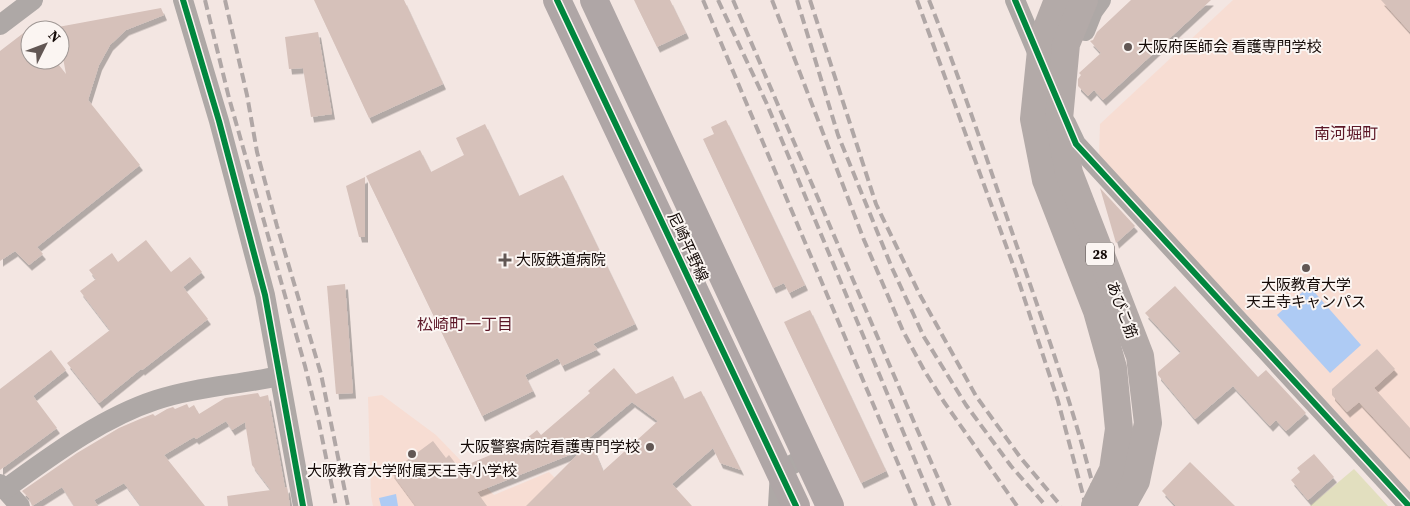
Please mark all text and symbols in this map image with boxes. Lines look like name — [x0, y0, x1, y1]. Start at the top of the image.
north arrow — [20, 20, 70, 70]
text: N — [44, 26, 66, 47]
place label: 大阪府医師会 看護専門学校 — [1138, 36, 1322, 57]
marker: 大阪府医師会 看護専門学校 — [1122, 41, 1134, 53]
district label: 南河堀町 — [1314, 122, 1378, 144]
street label: 尼崎平野線 — [663, 208, 714, 285]
road number: 28 — [1086, 242, 1114, 266]
place label: 大阪鉄道病院 — [516, 249, 606, 270]
marker: 大阪鉄道病院 — [498, 253, 512, 267]
marker: 大阪教育大学 天王寺キャンパス — [1300, 262, 1312, 274]
place label: 大阪教育大学 天王寺キャンパス — [1246, 274, 1366, 312]
street label: あびこ筋 — [1102, 278, 1143, 342]
district label: 松崎町一丁目 — [417, 313, 513, 335]
place label: 大阪警察病院看護専門学校 — [460, 436, 640, 457]
marker: 大阪警察病院看護専門学校 — [644, 441, 656, 453]
marker: 大阪教育大学附属天王寺小学校 — [406, 448, 418, 460]
place label: 大阪教育大学附属天王寺小学校 — [307, 460, 517, 481]

